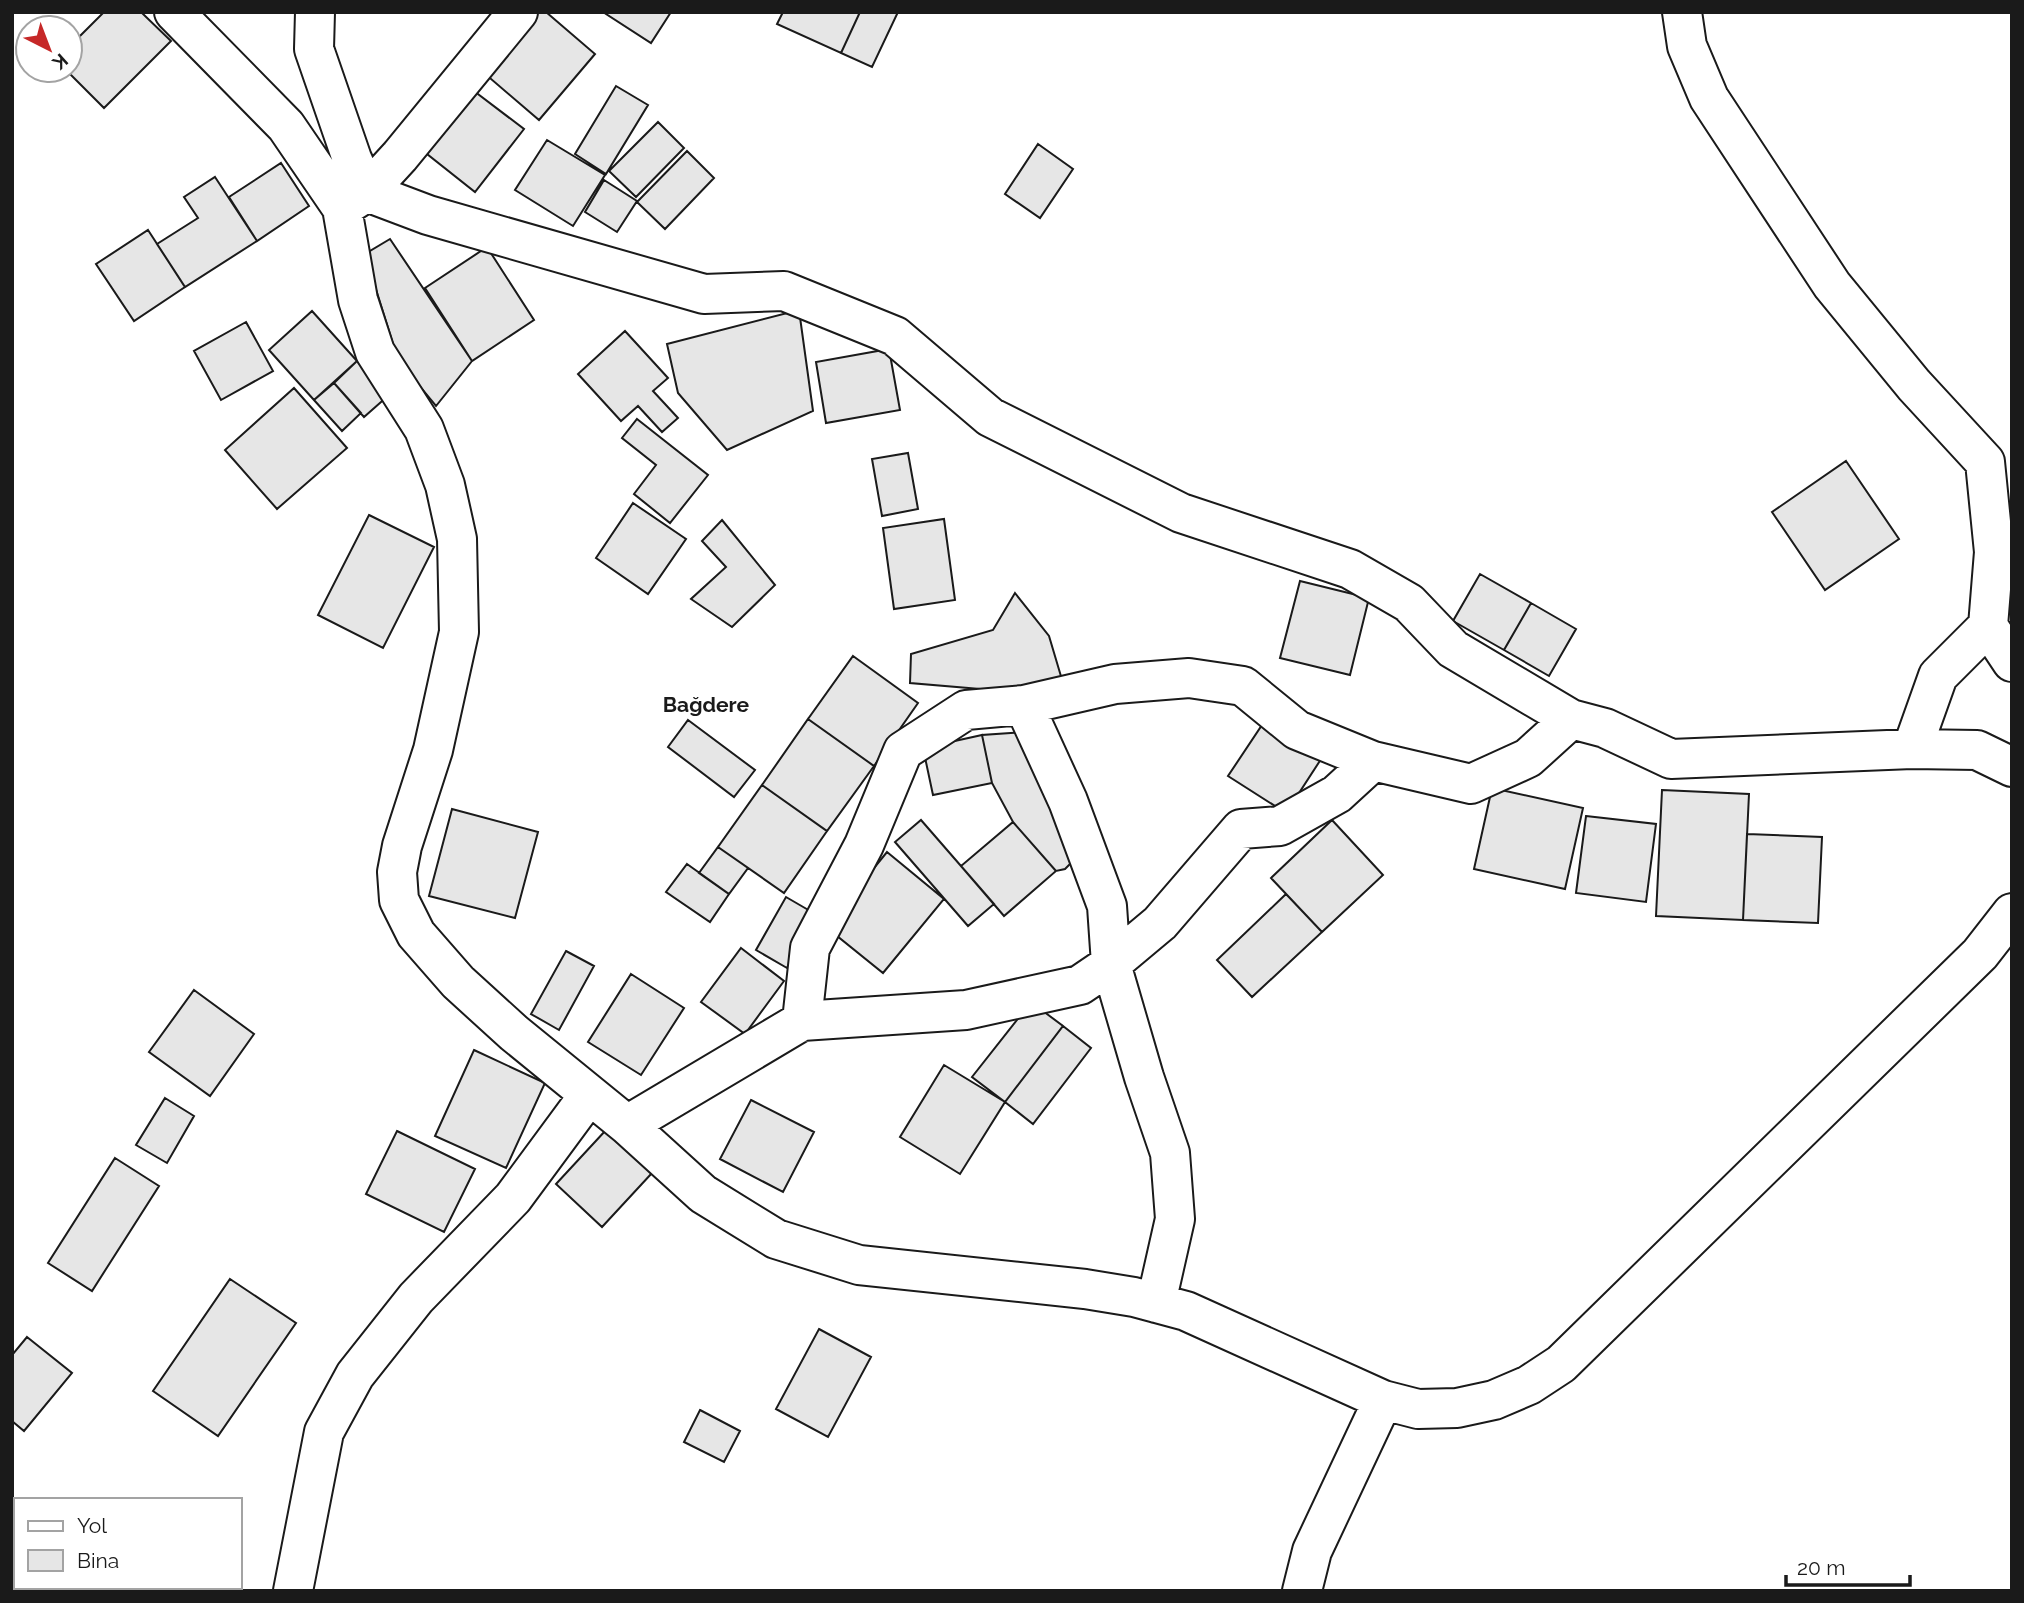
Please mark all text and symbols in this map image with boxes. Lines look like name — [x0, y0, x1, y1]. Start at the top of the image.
north arrow — [14, 14, 84, 84]
text: K — [48, 49, 72, 74]
district label: Bağdere — [663, 692, 750, 717]
legend — [14, 1498, 242, 1589]
text: Yol — [77, 1513, 107, 1538]
scale bar — [1786, 1544, 1910, 1588]
text: Bina — [77, 1548, 119, 1573]
text: 20 m — [1797, 1555, 1845, 1580]

